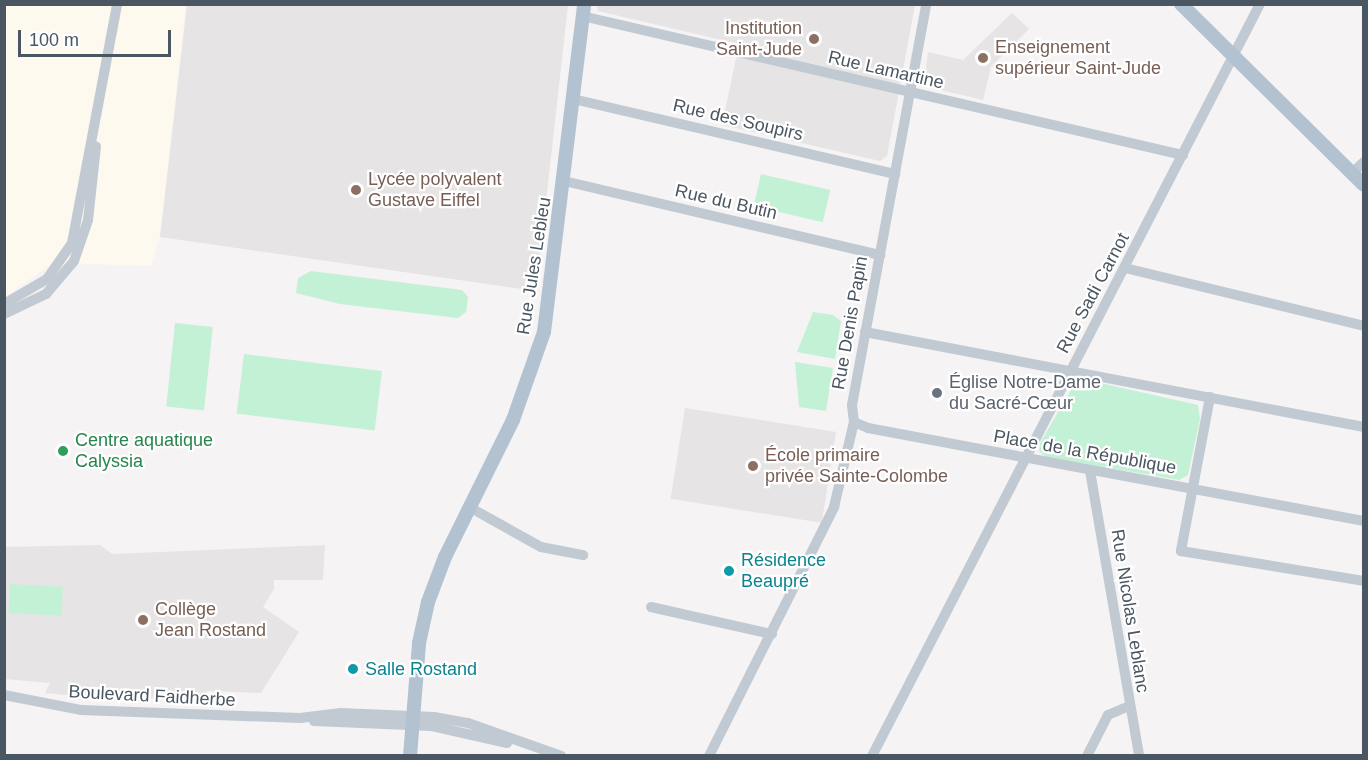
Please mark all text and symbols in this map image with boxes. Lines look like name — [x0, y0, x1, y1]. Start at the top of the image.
scale bar — [21, 18, 174, 56]
place label: Institution Saint-Jude — [716, 18, 802, 60]
text: 100 m — [29, 30, 79, 50]
marker: Institution Saint-Jude — [807, 32, 821, 46]
place label: Enseignement supérieur Saint-Jude — [995, 37, 1161, 80]
street label: Rue Lamartine — [826, 46, 946, 94]
marker: Enseignement supérieur Saint-Jude — [976, 51, 990, 65]
street label: Rue des Soupirs — [671, 95, 805, 145]
place label: Lycée polyvalent Gustave Eiffel — [368, 169, 501, 212]
street label: Rue du Butin — [673, 180, 779, 224]
marker: Lycée polyvalent Gustave Eiffel — [349, 183, 363, 197]
street label: Rue Jules Lebleu — [512, 196, 556, 336]
street label: Rue Sadi Carnot — [1052, 229, 1134, 357]
street label: Rue Denis Papin — [828, 255, 872, 391]
place label: Église Notre-Dame du Sacré-Cœur — [949, 372, 1101, 415]
marker: Église Notre-Dame du Sacré-Cœur — [930, 386, 944, 400]
street label: Place de la République — [992, 425, 1178, 479]
place label: Centre aquatique Calyssia — [75, 430, 213, 472]
marker: Centre aquatique Calyssia — [56, 444, 70, 458]
place label: École primaire privée Sainte-Colombe — [765, 445, 948, 488]
marker: École primaire privée Sainte-Colombe — [746, 459, 760, 473]
street label: Rue Nicolas Leblanc — [1106, 528, 1154, 694]
place label: Résidence Beaupré — [741, 550, 826, 592]
marker: Résidence Beaupré — [722, 564, 736, 578]
place label: Collège Jean Rostand — [155, 599, 266, 642]
marker: Collège Jean Rostand — [136, 613, 150, 627]
place label: Salle Rostand — [365, 658, 477, 680]
marker: Salle Rostand — [346, 662, 360, 676]
street label: Boulevard Faidherbe — [68, 681, 236, 711]

